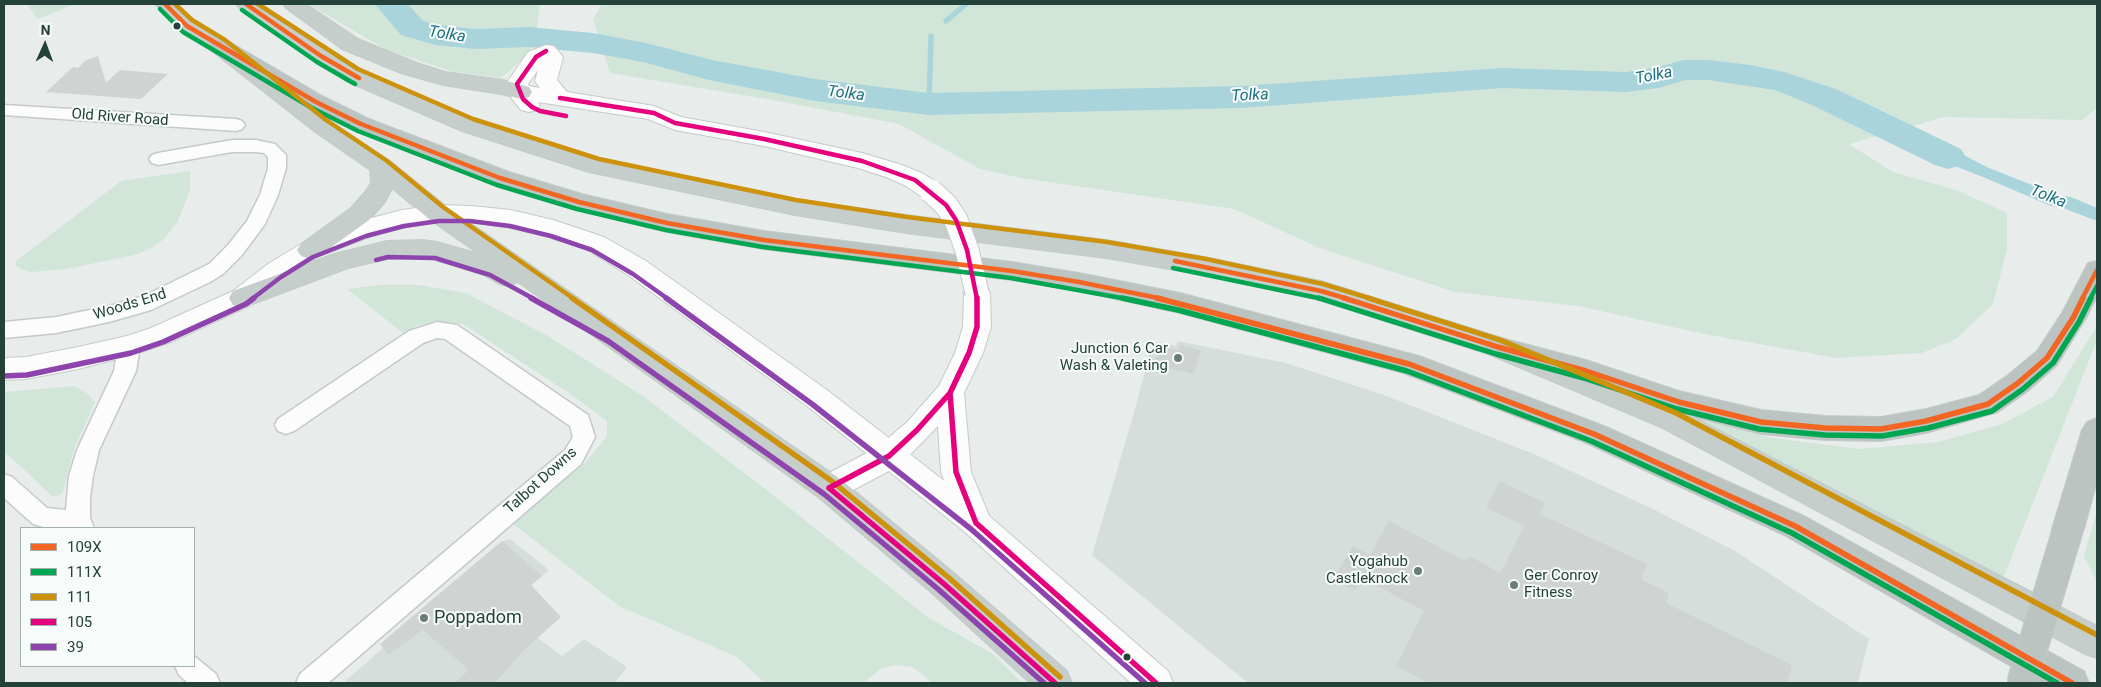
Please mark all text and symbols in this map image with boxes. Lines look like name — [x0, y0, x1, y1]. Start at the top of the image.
north arrow — [20, 20, 70, 70]
unlabelled marker — [172, 21, 182, 31]
text: N — [40, 22, 51, 38]
water label: Tolka — [427, 23, 467, 47]
water label: Tolka — [1634, 63, 1674, 89]
water label: Tolka — [826, 82, 866, 106]
water label: Tolka — [1231, 85, 1269, 107]
street label: Old River Road — [71, 106, 169, 130]
water label: Tolka — [2027, 181, 2069, 213]
street label: Woods End — [91, 285, 169, 325]
place label: Junction 6 Car Wash & Valeting — [1060, 340, 1168, 375]
marker: Junction 6 Car Wash & Valeting — [1172, 352, 1184, 364]
street label: Talbot Downs — [501, 444, 581, 518]
legend — [20, 527, 195, 667]
text: 109X — [67, 538, 102, 556]
place label: Yogahub Castleknock — [1326, 553, 1408, 588]
text: 111X — [67, 563, 102, 581]
marker: Yogahub Castleknock — [1412, 565, 1424, 577]
place label: Ger Conroy Fitness — [1524, 567, 1598, 602]
marker: Ger Conroy Fitness — [1508, 579, 1520, 591]
text: 111 — [67, 588, 92, 606]
place label: Poppadom — [434, 607, 522, 629]
marker: Poppadom — [418, 612, 430, 624]
text: 105 — [67, 613, 92, 631]
text: 39 — [67, 638, 84, 656]
unlabelled marker — [1122, 652, 1132, 662]

